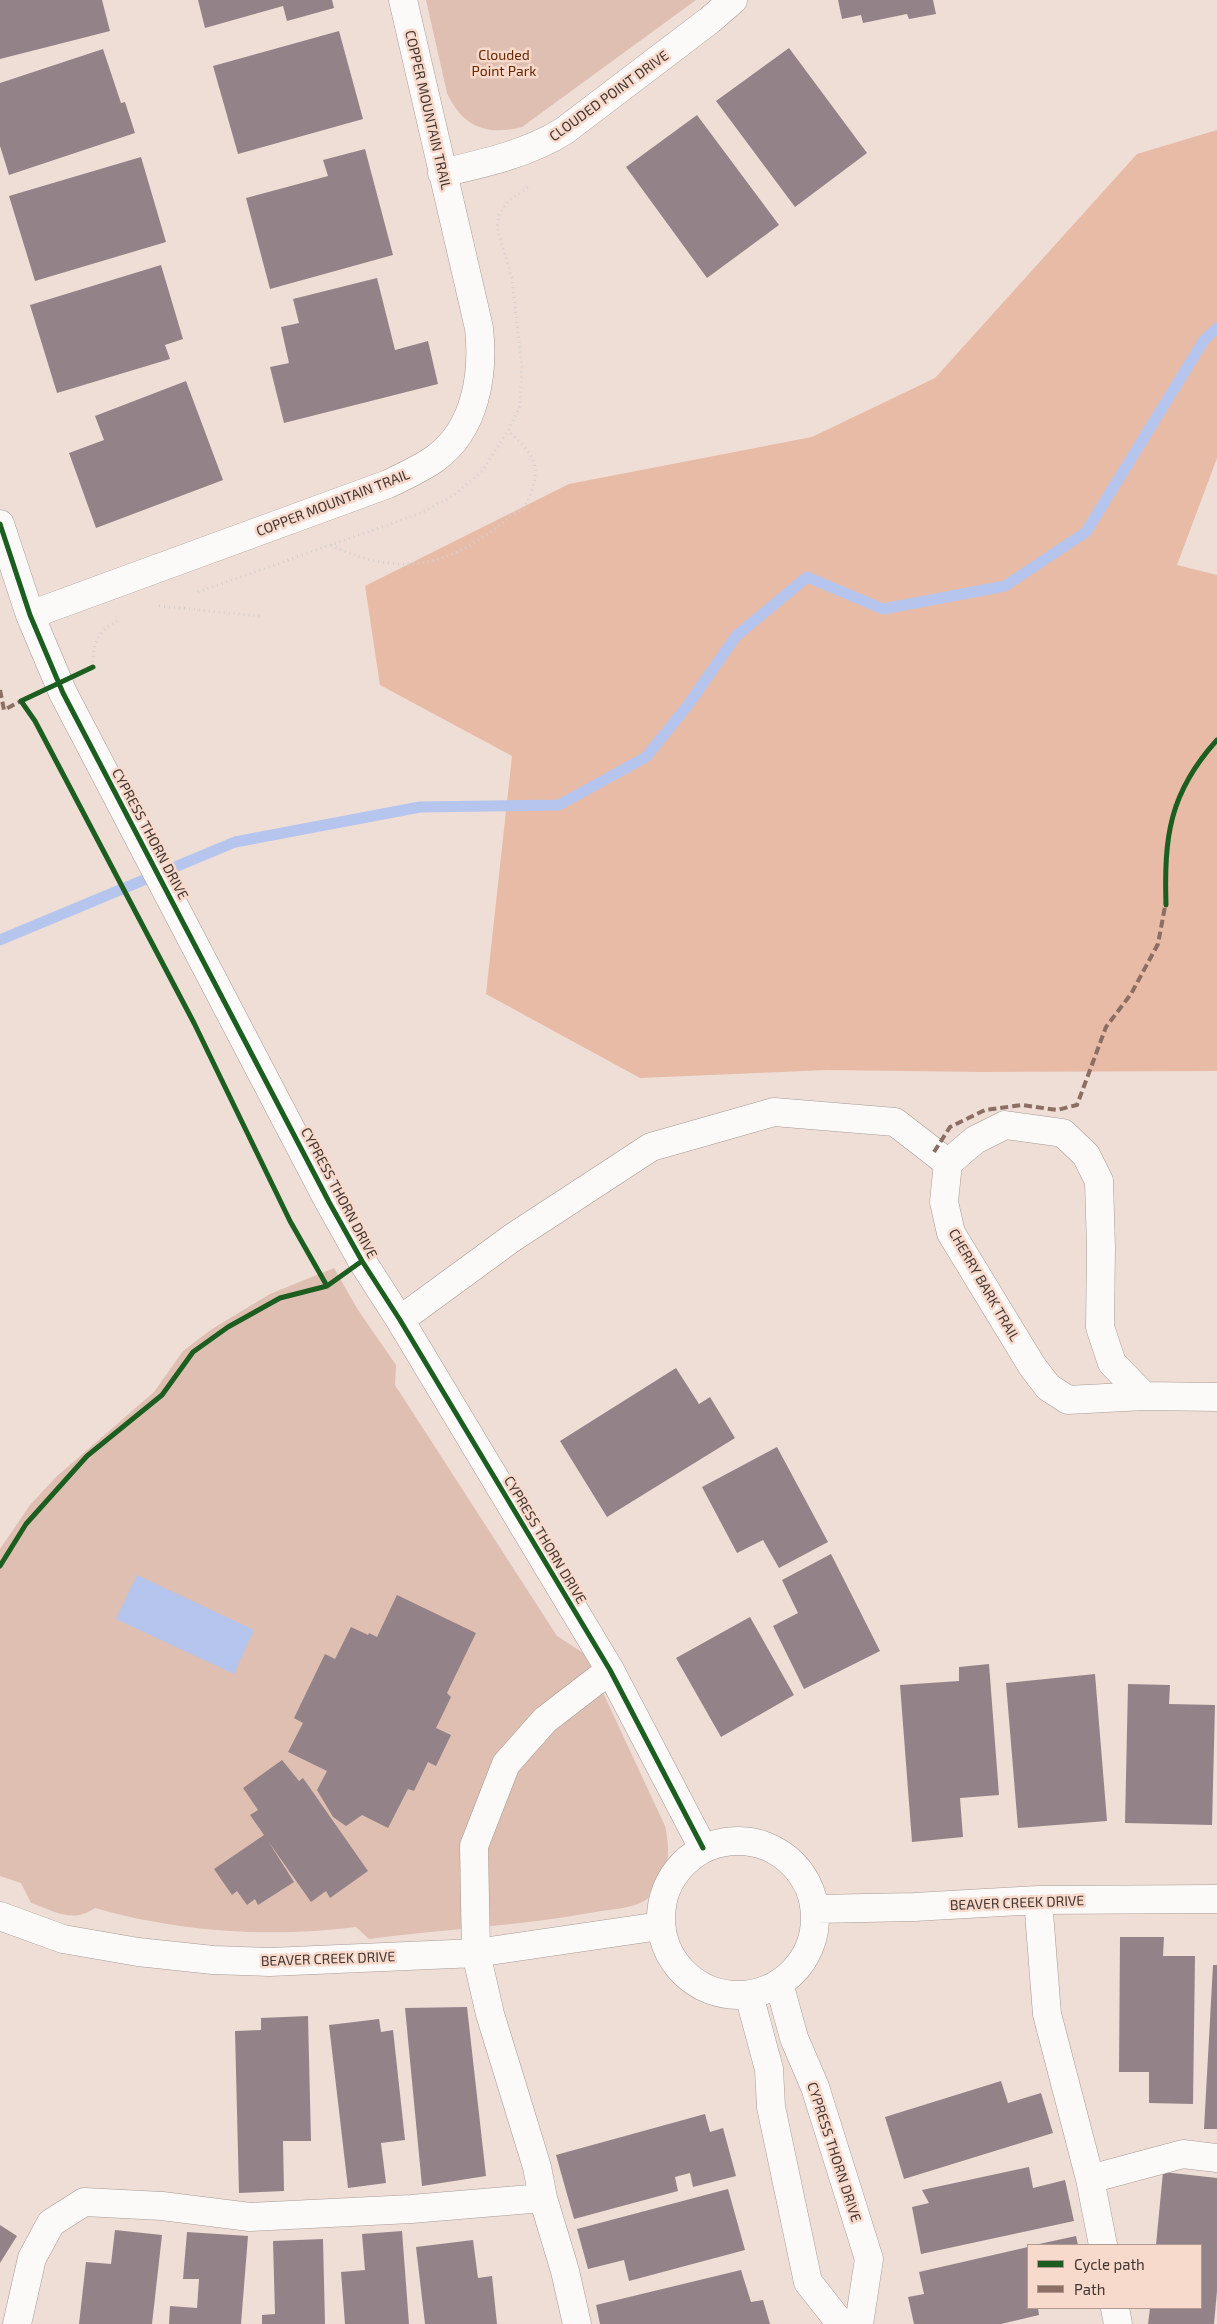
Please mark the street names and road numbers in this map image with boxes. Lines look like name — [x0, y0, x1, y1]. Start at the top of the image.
street label: COPPER MOUNTAIN TRAIL — [401, 29, 455, 191]
street label: CLOUDED POINT DRIVE — [546, 47, 672, 145]
street label: COPPER MOUNTAIN TRAIL — [254, 466, 412, 540]
street label: CYPRESS THORN DRIVE — [108, 766, 192, 902]
street label: CYPRESS THORN DRIVE — [297, 1125, 381, 1261]
street label: CHERRY BARK TRAIL — [945, 1226, 1023, 1344]
street label: CYPRESS THORN DRIVE — [500, 1473, 590, 1607]
street label: BEAVER CREEK DRIVE — [949, 1892, 1085, 1914]
street label: BEAVER CREEK DRIVE — [260, 1948, 396, 1970]
street label: CYPRESS THORN DRIVE — [803, 2080, 865, 2224]

